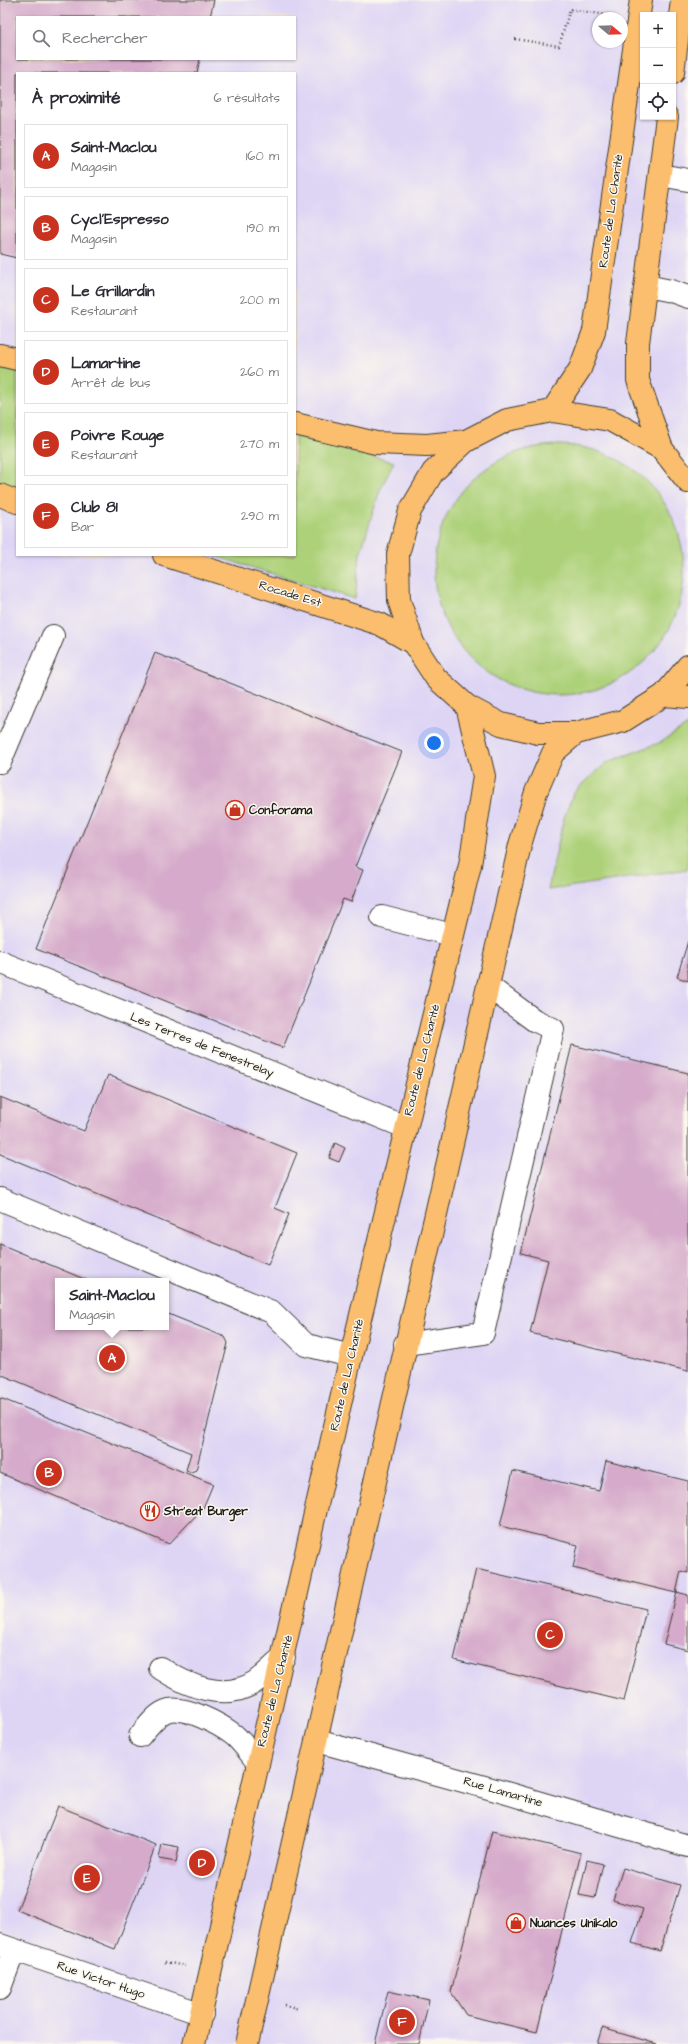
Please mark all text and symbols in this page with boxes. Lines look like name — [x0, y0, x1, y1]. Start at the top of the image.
north arrow — [592, 12, 628, 48]
map controls — [640, 12, 676, 120]
button: + — [640, 12, 676, 48]
search box — [16, 16, 296, 60]
icon: search — [30, 27, 52, 49]
text: Rechercher — [62, 28, 147, 49]
button: − — [640, 48, 676, 84]
button: locate — [640, 84, 676, 120]
text: À proximité — [32, 86, 121, 110]
text: 6 résultats — [214, 89, 280, 107]
text: Saint-Maclou — [71, 137, 157, 158]
text: A — [42, 147, 50, 165]
text: 160 m — [246, 147, 279, 165]
street label: Route de La Charité — [595, 153, 627, 269]
text: Magasin — [71, 158, 117, 176]
text: Cycl'Espresso — [71, 209, 169, 230]
text: B — [41, 219, 51, 237]
text: 190 m — [246, 219, 279, 237]
text: Magasin — [71, 230, 117, 248]
text: Le Grillardin — [71, 281, 155, 302]
text: C — [41, 291, 51, 309]
text: 200 m — [240, 291, 279, 309]
text: Restaurant — [71, 302, 138, 320]
text: Lamartine — [71, 353, 141, 374]
text: D — [42, 363, 50, 381]
text: 260 m — [240, 363, 279, 381]
text: Arrêt de bus — [71, 374, 151, 392]
text: Poivre Rouge — [71, 425, 164, 446]
text: E — [42, 435, 50, 453]
text: 270 m — [240, 435, 279, 453]
text: Restaurant — [71, 446, 138, 464]
text: Club 81 — [71, 497, 118, 518]
text: F — [41, 507, 51, 525]
text: 290 m — [241, 507, 279, 525]
text: Bar — [71, 518, 94, 536]
street label: Rocade Est — [257, 576, 323, 612]
your location — [424, 733, 444, 753]
shop icon: Conforama — [224, 799, 246, 821]
place label: Conforama — [249, 802, 313, 819]
street label: Route de La Charité — [400, 1002, 444, 1118]
street label: Les Terres de Fenestrelay — [127, 1008, 277, 1083]
popup — [55, 1278, 169, 1330]
text: Saint-Maclou — [69, 1285, 155, 1306]
text: Magasin — [69, 1306, 115, 1324]
street label: Route de La Charité — [326, 1317, 368, 1433]
pin: A — [99, 1343, 125, 1373]
pin: B — [36, 1458, 62, 1488]
restaurant icon: Str’eat Burger — [139, 1500, 161, 1522]
place label: Str’eat Burger — [163, 1503, 248, 1522]
pin: C — [537, 1620, 563, 1650]
street label: Route de La Charité — [253, 1633, 297, 1749]
street label: Rue Lamartine — [461, 1773, 545, 1812]
pin: D — [189, 1848, 215, 1878]
pin: E — [74, 1863, 100, 1893]
shop icon: Nuances Unikalo — [505, 1912, 527, 1934]
place label: Nuances Unikalo — [530, 1915, 618, 1932]
street label: Rue Victor Hugo — [54, 1957, 148, 2004]
pin: F — [389, 2007, 415, 2037]

